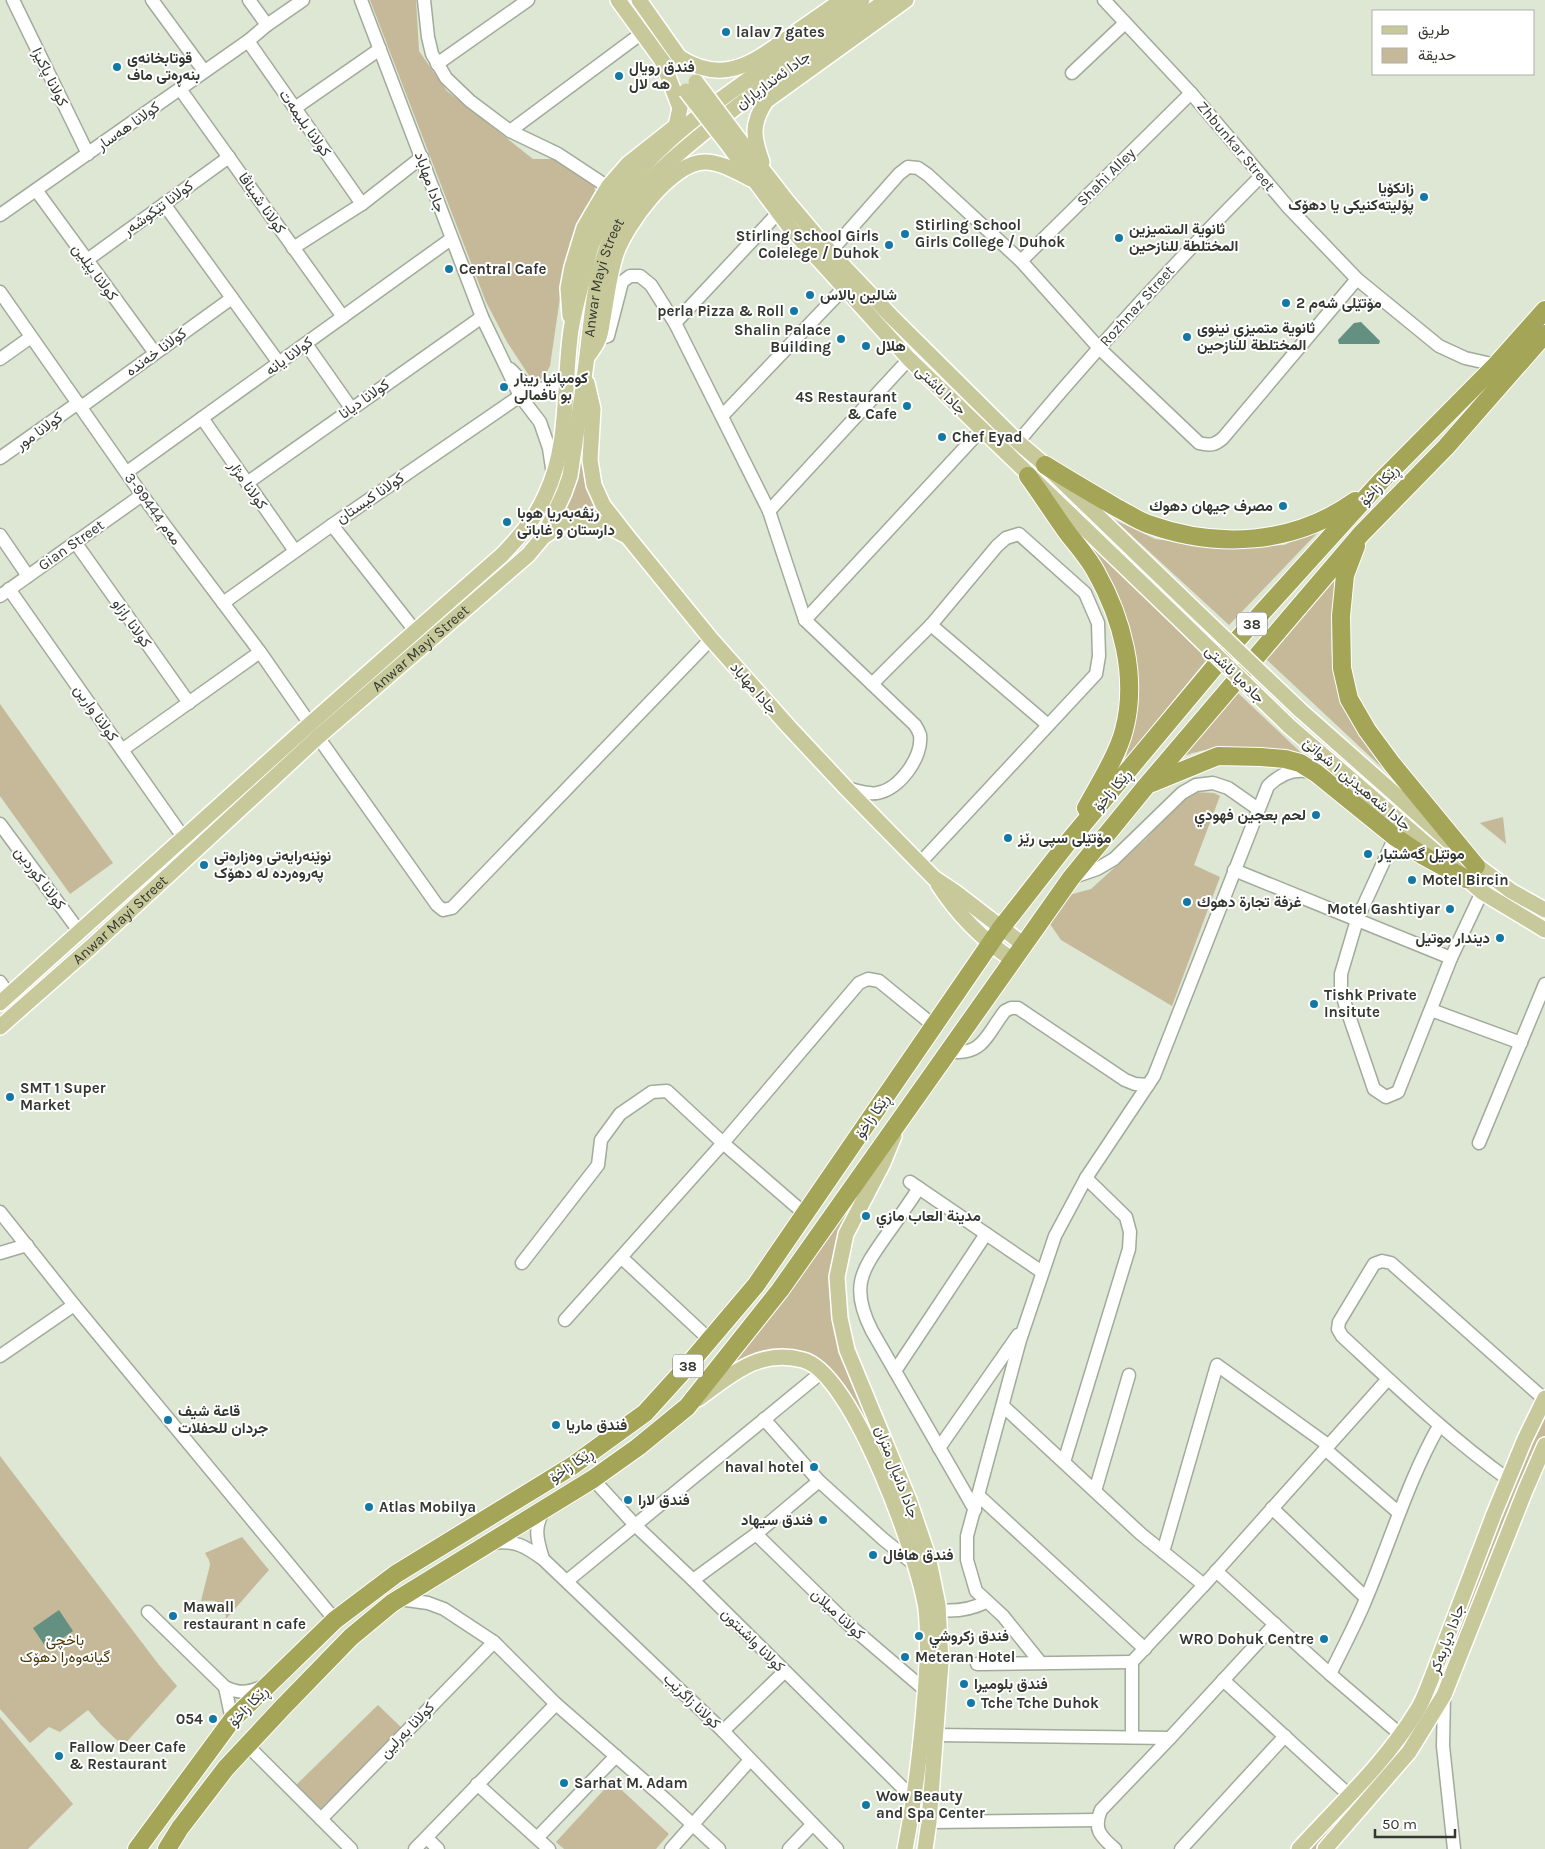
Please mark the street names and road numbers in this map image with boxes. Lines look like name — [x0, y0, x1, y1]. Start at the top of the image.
street label: کولانا پاکیزا — [27, 45, 72, 110]
street label: جادا ئەندازیاران — [732, 47, 814, 113]
street label: کولانا بلیمه‌ت — [275, 86, 335, 160]
street label: Zhbunkar Street — [1193, 97, 1279, 195]
street label: کولانا هه‌سار — [92, 98, 163, 155]
street label: Shahi Alley — [1073, 144, 1139, 210]
street label: جادا مهاباد — [411, 149, 449, 215]
street label: کولانا شیناڤا — [234, 169, 290, 237]
street label: کولانا تێکوشه‌ر — [118, 176, 197, 240]
street label: Anwar Mayi Street — [580, 215, 628, 338]
street label: کولانا پێلین — [68, 240, 122, 305]
street label: Rozhnaz Street — [1096, 262, 1178, 350]
street label: کولانا خه‌نده‌ — [122, 324, 190, 380]
street label: کولانا یانه — [262, 333, 317, 379]
street label: جادا ئاشتی — [911, 361, 970, 419]
street label: کولانا دیانا — [335, 375, 393, 423]
street label: کولانا مور — [11, 408, 66, 454]
street label: کولانا مژار — [224, 456, 271, 513]
street label: ڕێکا زاخۆ — [1356, 461, 1405, 511]
street label: کولانا کیستان — [333, 468, 408, 527]
street label: مەم 99444-3 — [120, 469, 185, 549]
street label: Gian Street — [35, 516, 108, 574]
street label: کولانا رازاو — [109, 595, 155, 651]
street label: Anwar Mayi Street — [368, 601, 473, 695]
road number: 38 — [1237, 612, 1267, 636]
street label: جادەیا ئاشتی — [1201, 641, 1269, 708]
street label: جادا مهاباد — [727, 658, 781, 718]
street label: کولانا وارین — [69, 681, 122, 746]
street label: جادا شەهیدێن ١ شواتێ — [1299, 734, 1415, 835]
street label: ڕێکا زاخۆ — [1089, 765, 1137, 817]
street label: کولانا کوردین — [10, 843, 70, 914]
street label: Anwar Mayi Street — [69, 871, 172, 968]
street label: ڕێکا زاخۆ — [851, 1091, 896, 1143]
road number: 38 — [673, 1354, 703, 1378]
street label: جادا دانيال متران — [871, 1423, 923, 1521]
street label: ڕێکا زاخۆ — [546, 1444, 598, 1489]
street label: كولانا ميلان — [808, 1585, 869, 1643]
street label: جادا دیاربه‌كر — [1425, 1602, 1469, 1677]
street label: كولانا واشنتون — [717, 1604, 789, 1676]
street label: كولانا زاگرێب — [660, 1669, 724, 1733]
street label: ڕێکا زاخۆ — [224, 1682, 274, 1732]
street label: كولانا بەرلین — [376, 1698, 439, 1762]

